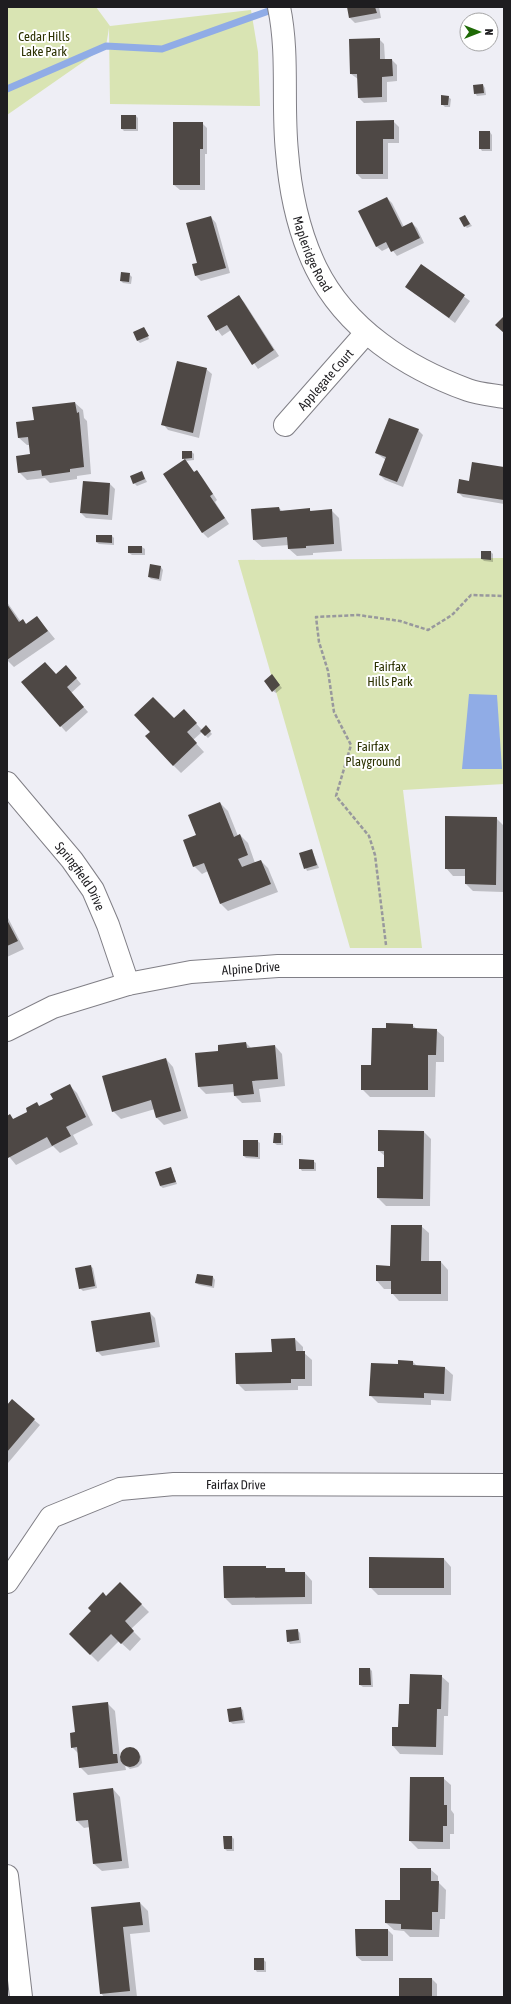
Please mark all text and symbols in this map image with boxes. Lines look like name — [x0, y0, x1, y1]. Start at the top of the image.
north arrow — [459, 12, 499, 52]
park label: Cedar Hills Lake Park — [18, 29, 70, 59]
text: N — [483, 29, 495, 35]
street label: Mapleridge Road — [290, 214, 335, 295]
street label: Applegate Court — [295, 346, 357, 413]
park label: Fairfax Hills Park — [367, 659, 413, 689]
park label: Fairfax Playground — [345, 739, 401, 769]
street label: Springfield Drive — [52, 839, 108, 913]
street label: Alpine Drive — [221, 959, 281, 978]
street label: Fairfax Drive — [206, 1477, 266, 1492]

